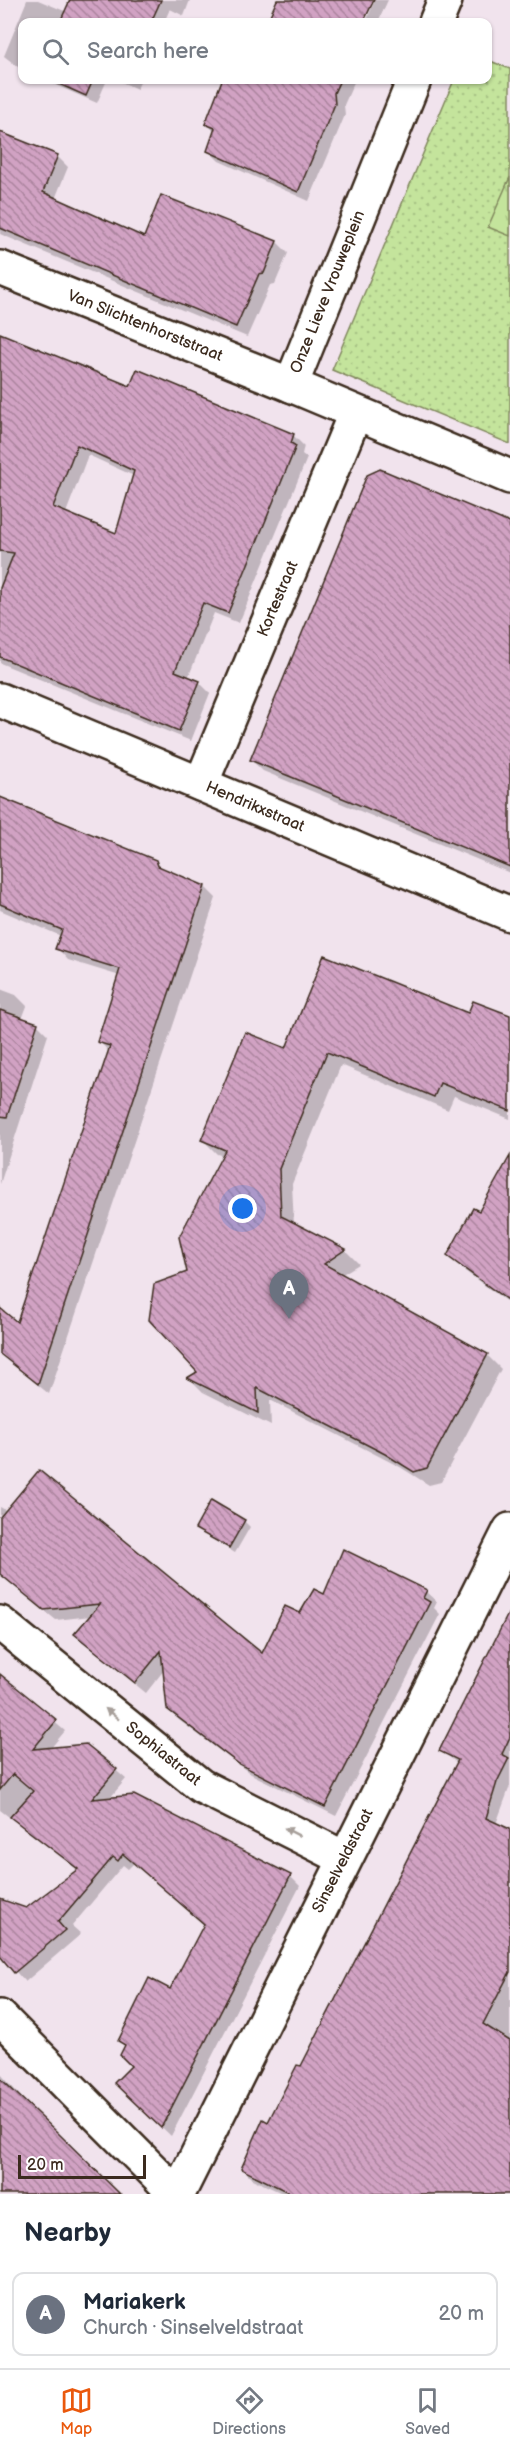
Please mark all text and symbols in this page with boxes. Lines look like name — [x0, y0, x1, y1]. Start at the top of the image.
search box — [18, 18, 492, 84]
icon: search — [39, 35, 72, 68]
text: Search here — [87, 38, 209, 65]
street label: Onze Lieve Vrouweplein — [287, 208, 369, 376]
street label: Van Slichtenhorststraat — [65, 286, 225, 366]
street label: Kortestraat — [254, 558, 302, 640]
street label: Hendrikxstraat — [203, 778, 307, 836]
your location — [228, 1194, 257, 1223]
pin: A — [270, 1270, 308, 1319]
one-way arrow — [105, 1708, 120, 1720]
street label: Sophiastraat — [122, 1718, 204, 1790]
street label: Sinselveldstraat — [309, 1806, 377, 1916]
one-way arrow — [283, 1827, 301, 1837]
scale bar — [18, 2152, 146, 2180]
text: 20 m — [27, 2156, 63, 2175]
text: Nearby — [24, 2218, 111, 2249]
text: Mariakerk — [83, 2289, 185, 2316]
text: A — [39, 2302, 52, 2326]
text: 20 m — [439, 2302, 484, 2326]
text: Church · Sinselveldstraat — [83, 2316, 303, 2340]
tab: Map — [60, 2384, 93, 2439]
tab: Directions — [212, 2384, 286, 2439]
tab: Saved — [405, 2384, 450, 2439]

